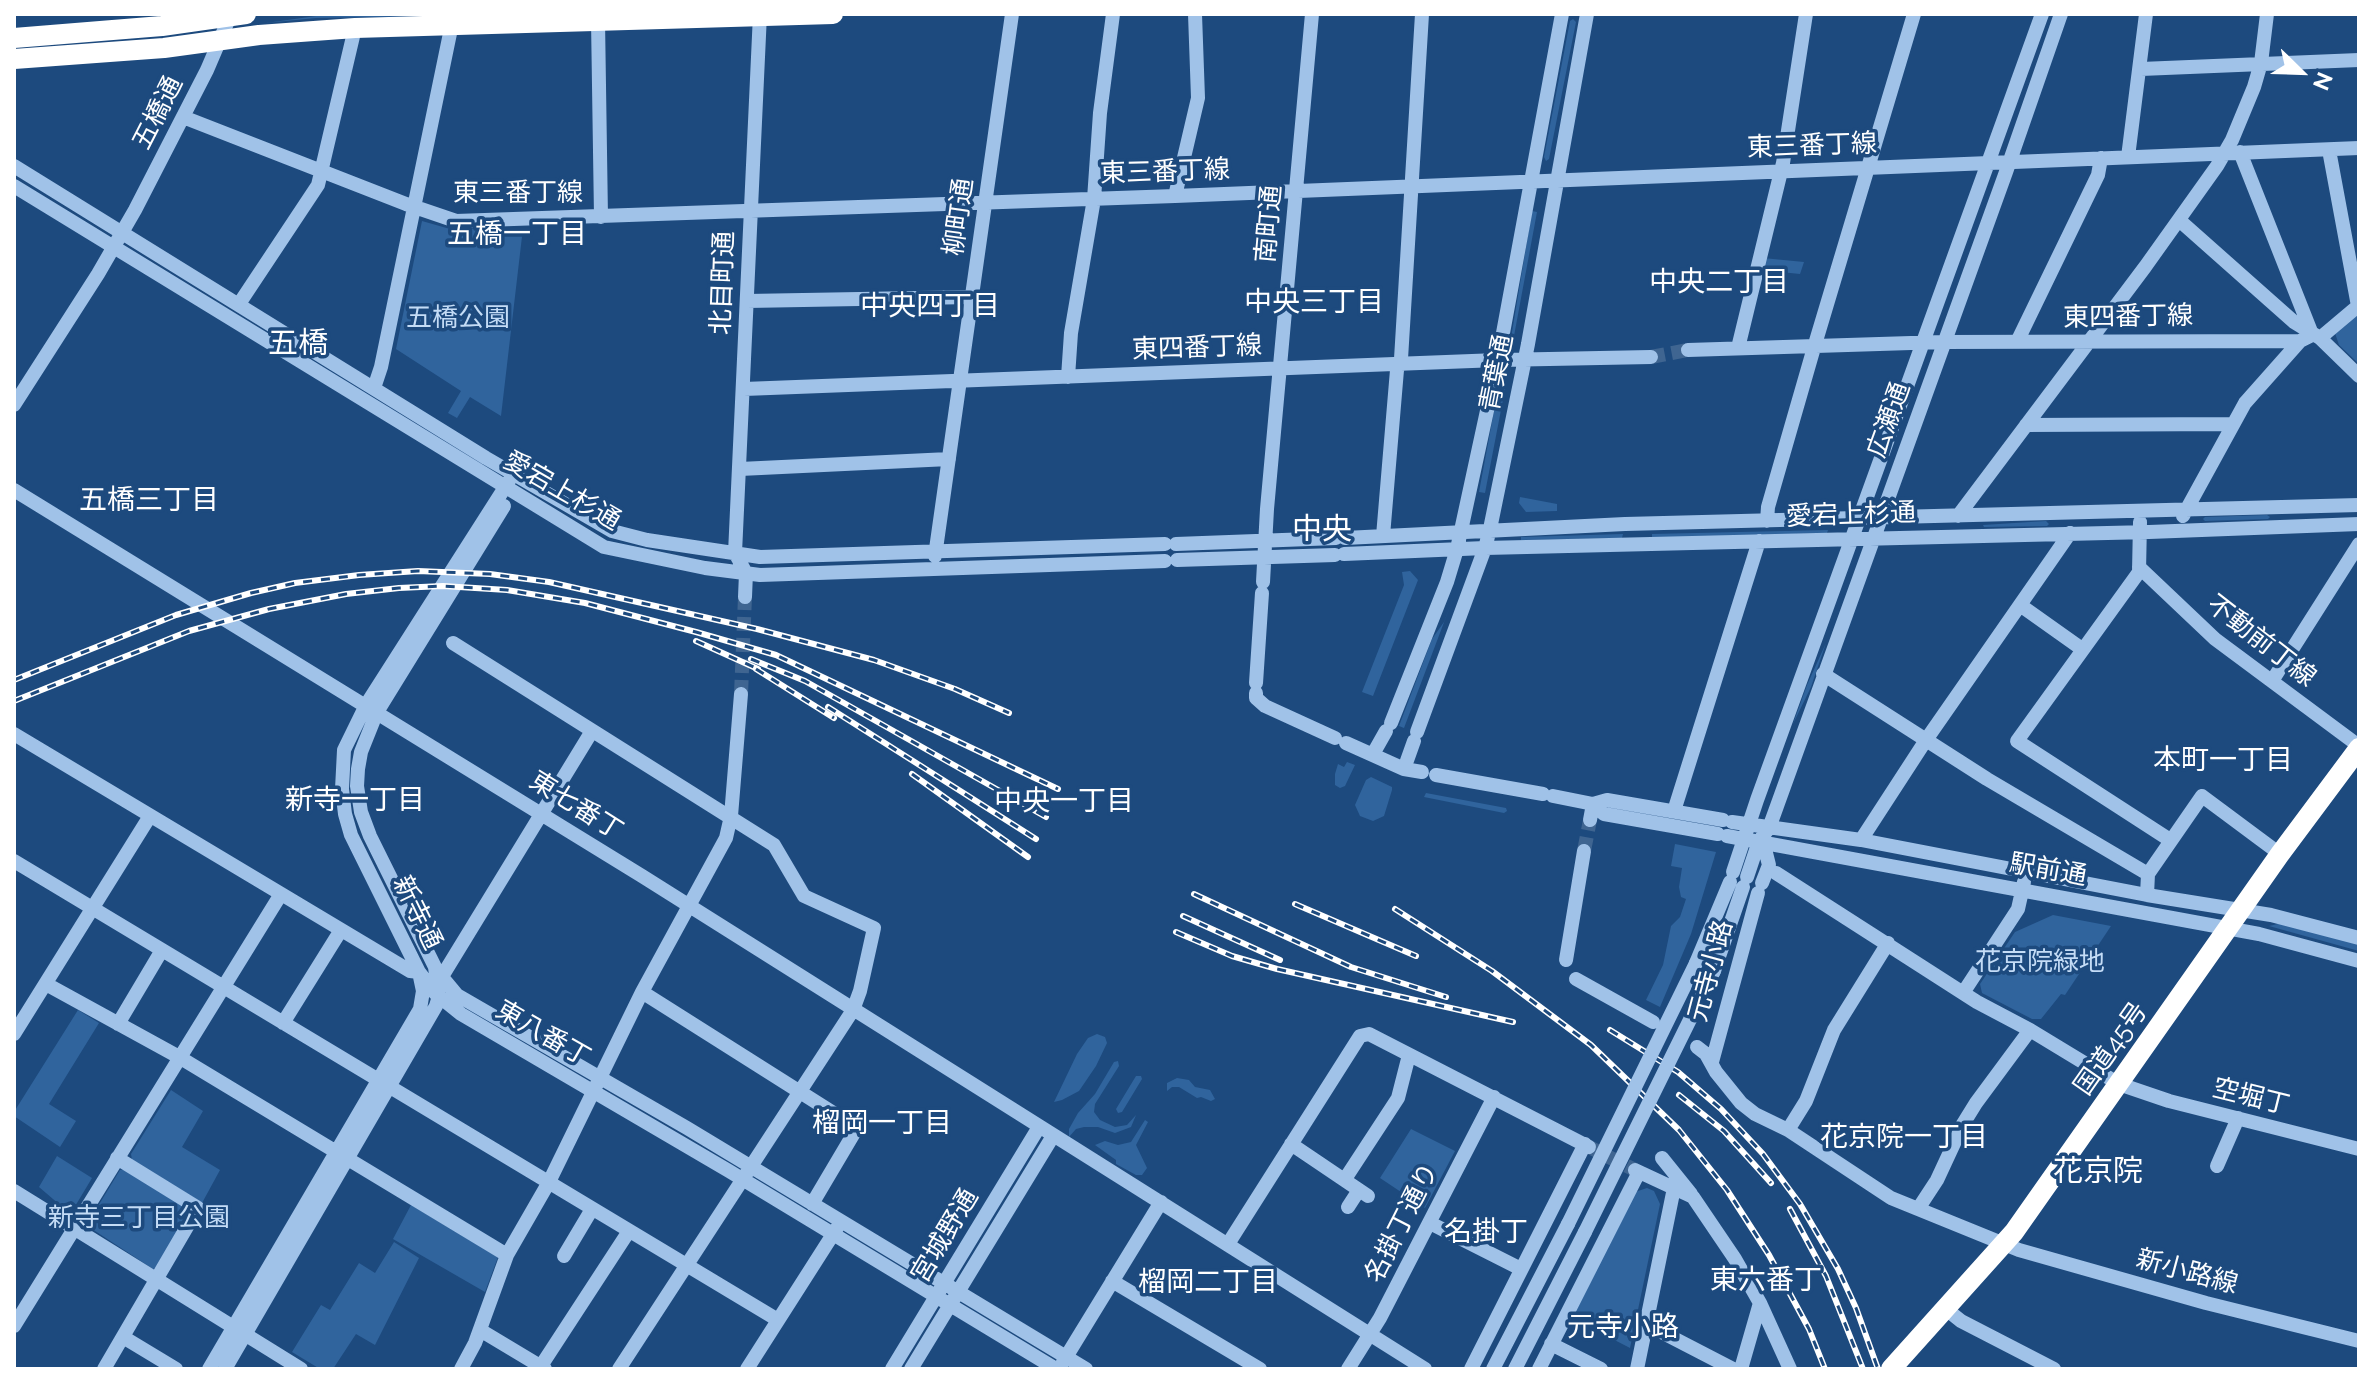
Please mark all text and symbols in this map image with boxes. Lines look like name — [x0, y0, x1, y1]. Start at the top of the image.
north arrow — [2261, 32, 2341, 112]
text: N — [2308, 69, 2338, 94]
street label: 五橋通 — [126, 71, 190, 155]
street label: 東三番丁線 — [1746, 128, 1878, 164]
street label: 東三番丁線 — [1099, 154, 1231, 190]
street label: 柳町通 — [938, 176, 980, 258]
street label: 東三番丁線 — [453, 177, 583, 209]
street label: 南町通 — [1250, 184, 1288, 264]
district label: 五橋一丁目 — [447, 218, 587, 252]
street label: 北目町通 — [706, 230, 740, 336]
district label: 中央二丁目 — [1649, 266, 1789, 300]
district label: 中央三丁目 — [1244, 286, 1384, 320]
district label: 中央四丁目 — [860, 290, 1000, 324]
street label: 東四番丁線 — [2063, 300, 2193, 334]
park label: 五橋公園 — [406, 302, 510, 334]
district label: 五橋 — [268, 326, 328, 362]
street label: 東四番丁線 — [1131, 330, 1263, 366]
street label: 青葉通 — [1474, 332, 1520, 414]
street label: 広瀬通 — [1861, 378, 1917, 462]
street label: 愛宕上杉通 — [498, 445, 626, 537]
district label: 五橋三丁目 — [79, 484, 219, 518]
street label: 愛宕上杉通 — [1785, 497, 1917, 533]
district label: 中央 — [1292, 512, 1352, 548]
street label: 不動前丁線 — [2200, 589, 2322, 693]
district label: 本町一丁目 — [2153, 744, 2293, 778]
street label: 東七番丁 — [524, 765, 628, 847]
district label: 新寺一丁目 — [285, 784, 425, 818]
district label: 中央一丁目 — [994, 785, 1134, 819]
street label: 駅前通 — [2007, 848, 2089, 892]
street label: 新寺通 — [386, 871, 448, 955]
street label: 元寺小路 — [1682, 917, 1740, 1025]
park label: 花京院緑地 — [1975, 946, 2105, 978]
street label: 東八番丁 — [490, 994, 596, 1074]
street label: 国道45号 — [2068, 996, 2154, 1102]
street label: 空堀丁 — [2209, 1072, 2293, 1122]
district label: 榴岡一丁目 — [812, 1107, 952, 1141]
district label: 花京院一丁目 — [1820, 1121, 1988, 1155]
district label: 花京院 — [2053, 1154, 2143, 1190]
street label: 名掛丁通り — [1359, 1158, 1445, 1288]
street label: 宮城野通 — [905, 1183, 985, 1289]
park label: 新寺三丁目公園 — [48, 1202, 230, 1234]
district label: 名掛丁 — [1444, 1216, 1528, 1250]
street label: 新小路線 — [2133, 1243, 2241, 1301]
district label: 東六番丁 — [1710, 1264, 1822, 1298]
district label: 榴岡二丁目 — [1138, 1266, 1278, 1300]
district label: 元寺小路 — [1567, 1311, 1679, 1345]

